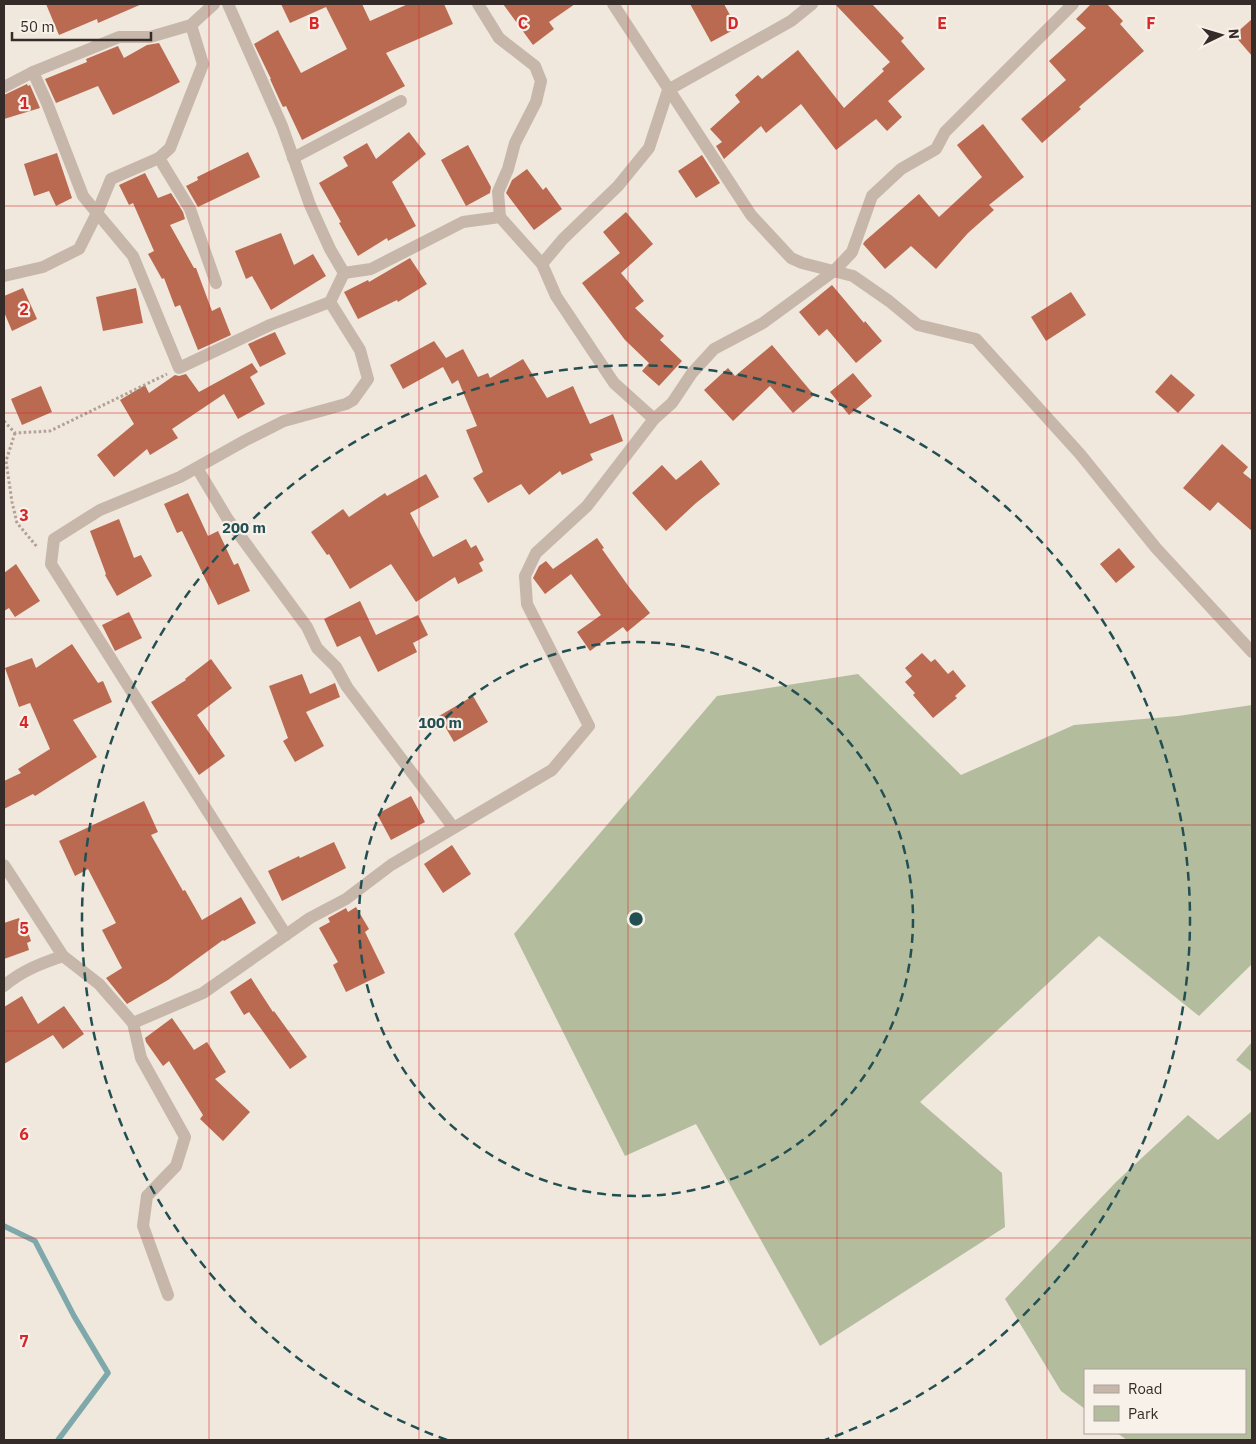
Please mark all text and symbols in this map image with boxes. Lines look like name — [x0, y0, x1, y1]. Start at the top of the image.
scale bar — [12, 10, 151, 42]
north arrow — [1196, 10, 1246, 60]
text: B — [309, 13, 320, 33]
text: C — [518, 13, 528, 33]
text: D — [727, 13, 739, 33]
text: E — [937, 13, 947, 33]
text: F — [1146, 13, 1156, 33]
text: 50 m — [20, 17, 55, 36]
text: N — [1225, 28, 1243, 40]
text: 1 — [19, 93, 29, 113]
text: 2 — [19, 299, 29, 319]
text: 3 — [19, 505, 29, 525]
text: 200 m — [222, 518, 266, 537]
text: 4 — [19, 712, 29, 732]
text: 100 m — [418, 713, 462, 732]
centre of rings — [627, 910, 645, 928]
text: 5 — [19, 918, 29, 938]
text: 6 — [19, 1124, 29, 1144]
text: 7 — [19, 1331, 29, 1351]
legend — [1084, 1369, 1246, 1434]
text: Road — [1128, 1379, 1163, 1398]
text: Park — [1128, 1404, 1158, 1423]

